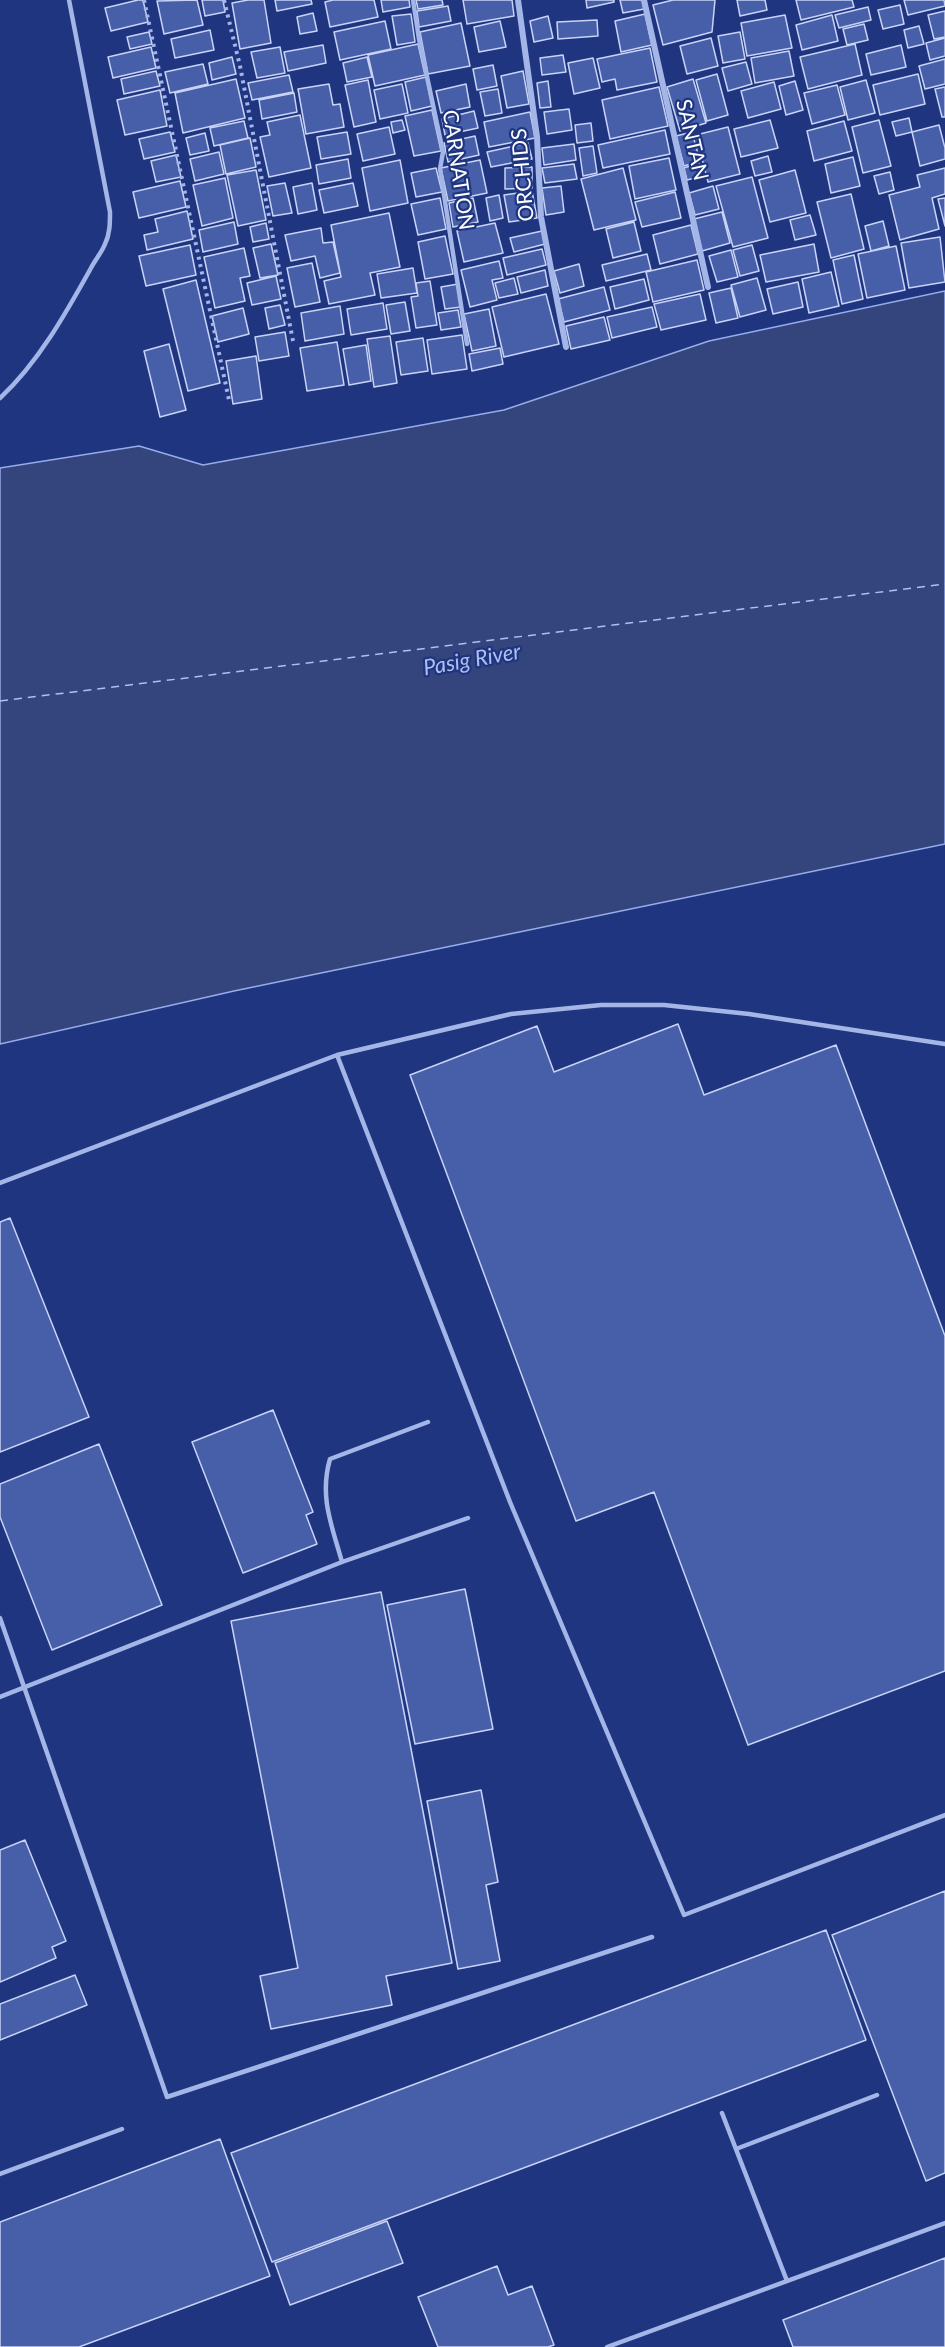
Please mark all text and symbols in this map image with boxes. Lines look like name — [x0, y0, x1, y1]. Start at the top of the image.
street label: SANTAN — [670, 97, 714, 183]
street label: CARNATION — [437, 108, 479, 232]
street label: ORCHIDS — [506, 128, 540, 222]
water label: Pasig River — [421, 638, 523, 682]

